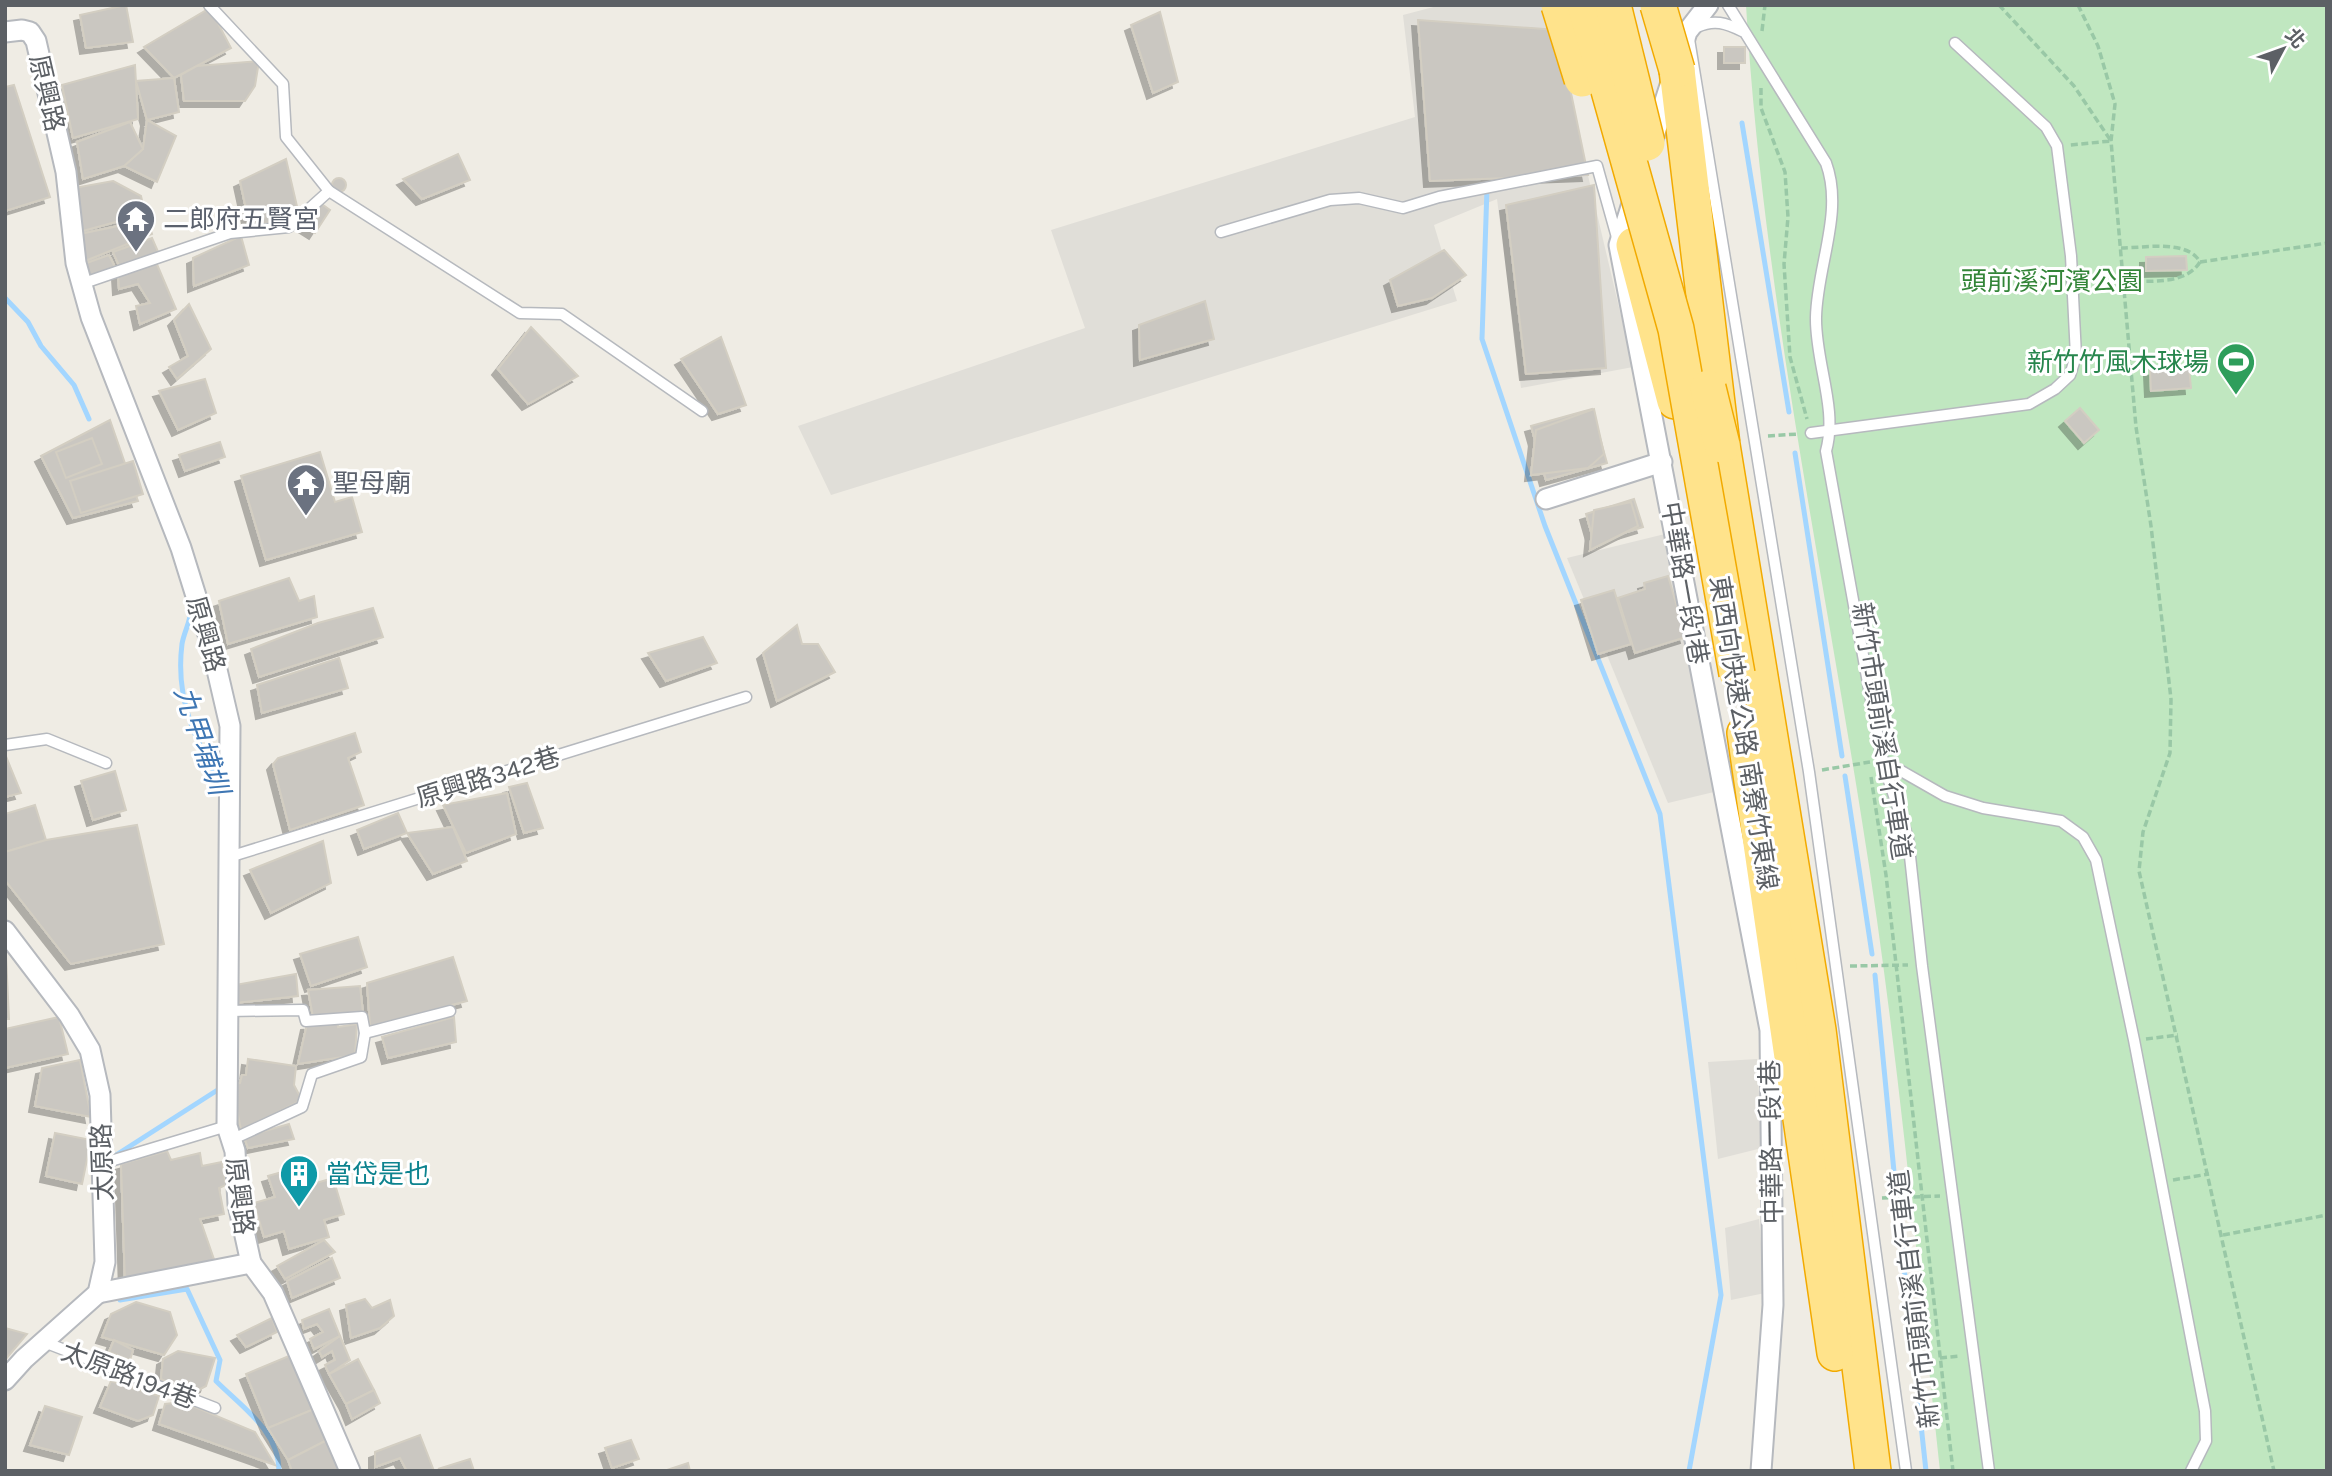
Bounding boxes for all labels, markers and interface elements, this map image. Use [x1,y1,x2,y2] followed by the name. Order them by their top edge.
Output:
[2248,14,2318,84] north arrow
[2281,24,2310,53] text: 北
[23,52,70,135] street label: 原興路
[115,198,157,253] temple icon: 二郎府五賢宮
[163,204,319,235] place label: 二郎府五賢宮
[1961,266,2143,297] park label: 頭前溪河濱公園
[2215,341,2257,396] sports icon: 新竹竹風木球場
[2027,347,2209,378] place label: 新竹竹風木球場
[285,462,327,517] temple icon: 聖母廟
[333,468,411,499] place label: 聖母廟
[1655,499,1714,667] street label: 中華路一段1巷
[1703,574,1784,893] street label: 東西向快速公路 南寮竹東線
[180,592,231,676] street label: 原興路
[1846,600,1917,862] street label: 新竹市頭前溪自行車道
[168,682,237,802] water label: 九甲埔圳
[412,741,564,814] street label: 原興路342巷
[1755,1059,1788,1225] street label: 中華路一段1巷
[86,1122,119,1202] street label: 太原路
[278,1153,320,1208] building icon: 當岱是也
[219,1155,260,1237] street label: 原興路
[326,1159,430,1190] place label: 當岱是也
[1883,1168,1946,1430] street label: 新竹市頭前溪自行車道
[57,1336,201,1415] street label: 太原路194巷

